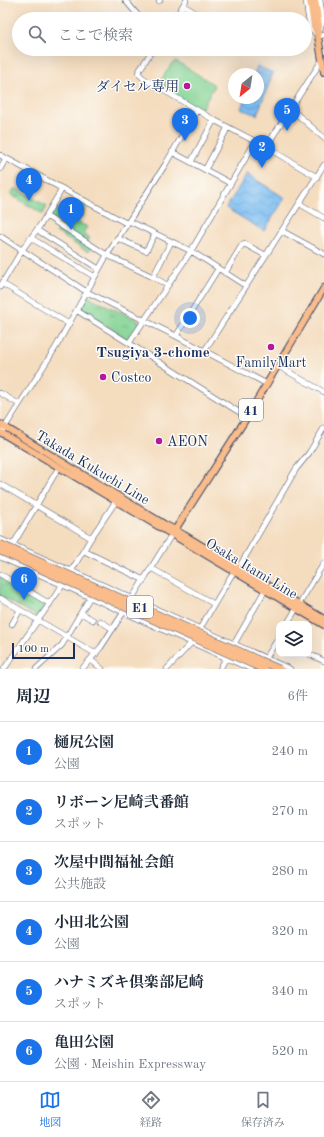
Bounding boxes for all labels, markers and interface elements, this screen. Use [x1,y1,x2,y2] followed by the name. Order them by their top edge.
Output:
[12,12,312,56] search box
[26,23,48,45] icon: search
[58,29,133,44] text: ここで検索
[228,68,264,104] north arrow
[96,79,179,94] place label: ダイセル専用
[182,81,192,91] marker: ダイセル専用
[274,98,300,131] pin: 5
[172,108,198,141] pin: 3
[249,135,275,168] pin: 2
[16,168,42,201] pin: 4
[58,197,84,230] pin: 1
[180,308,200,328] your location
[266,342,276,352] marker: FamilyMart
[96,346,210,361] district label: Tsugiya 3-chome
[236,356,307,370] place label: FamilyMart
[111,371,151,385] place label: Costco
[98,372,108,382] marker: Costco
[239,399,263,421] road number: 41
[33,428,152,507] street label: Takada Kukuchi Line
[167,435,208,449] place label: AEON
[154,436,164,446] marker: AEON
[203,536,300,602] street label: Osaka Itami Line
[11,567,37,600] pin: 6
[127,596,153,618] road number: E1
[276,621,312,657] map controls
[276,621,312,657] button: layers
[12,641,75,660] scale bar
[18,644,49,655] text: 100 m
[16,689,50,706] text: 周辺
[287,690,308,703] text: 6件
[54,736,114,751] text: 樋尻公園
[25,745,33,758] text: 1
[271,745,308,758] text: 240 m
[54,758,80,771] text: 公園
[54,796,189,811] text: リボーン尼崎弐番館
[25,805,33,818] text: 2
[271,805,308,818] text: 270 m
[54,818,106,831] text: スポット
[54,856,174,871] text: 次屋中間福祉会館
[25,865,33,878] text: 3
[271,865,308,878] text: 280 m
[54,878,106,891] text: 公共施設
[54,916,129,931] text: 小田北公園
[25,925,33,938] text: 4
[271,925,308,938] text: 320 m
[54,938,80,951] text: 公園
[54,976,204,991] text: ハナミズキ倶楽部尼崎
[25,985,33,998] text: 5
[271,985,308,998] text: 340 m
[54,998,106,1011] text: スポット
[54,1036,114,1051] text: 亀田公園
[25,1045,33,1058] text: 6
[271,1045,308,1058] text: 520 m
[54,1058,206,1071] text: 公園 · Meishin Expressway
[39,1089,61,1131] tab: 地図
[140,1089,162,1131] tab: 経路
[241,1089,285,1131] tab: 保存済み

